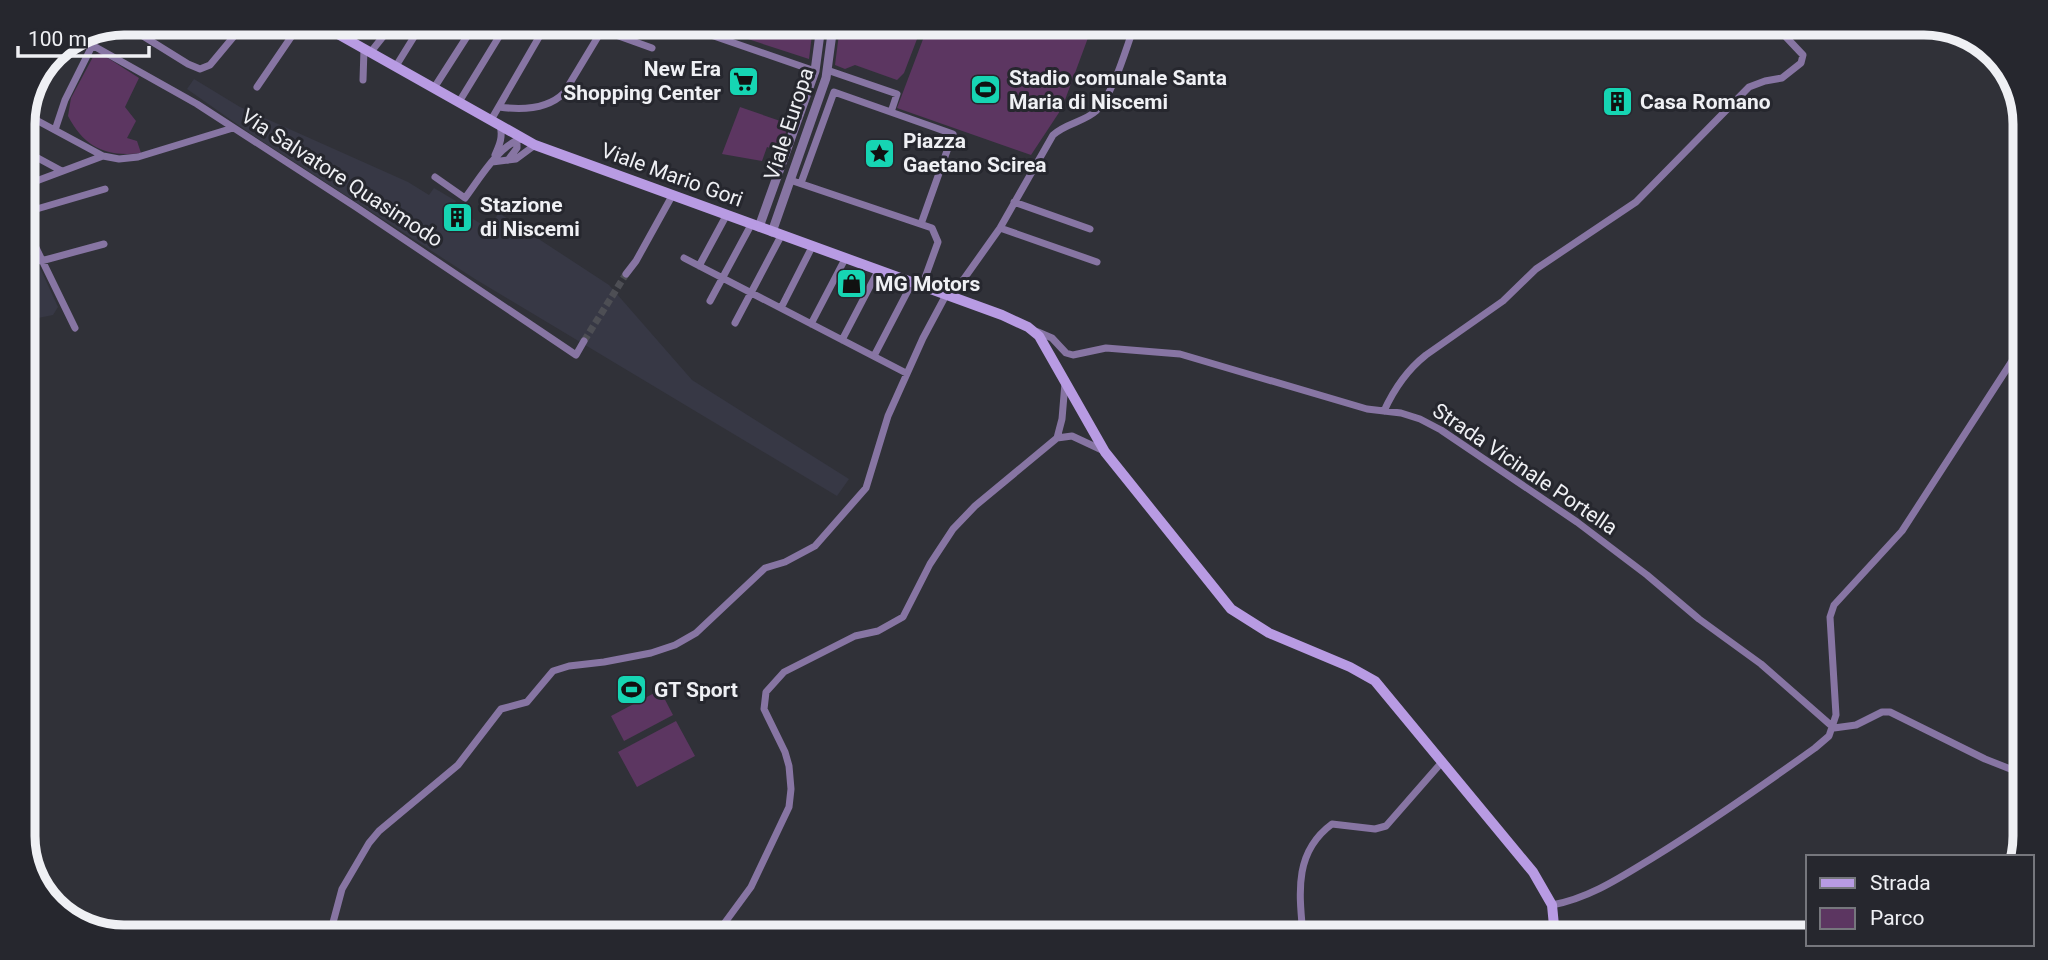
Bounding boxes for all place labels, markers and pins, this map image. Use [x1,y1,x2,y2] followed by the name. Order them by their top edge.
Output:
[563,57,721,105] place label: New Era Shopping Center
[727,64,761,98] supermarket icon: New Era Shopping Center
[1009,66,1227,114] place label: Stadio comunale Santa Maria di Niscemi
[969,73,1003,107] sports icon: Stadio comunale Santa Maria di Niscemi
[1600,85,1634,119] building icon: Casa Romano
[1640,90,1771,114] place label: Casa Romano
[903,129,1047,177] place label: Piazza Gaetano Scirea
[863,136,897,170] place icon: Piazza Gaetano Scirea
[480,193,580,241] place label: Stazione di Niscemi
[440,200,474,234] building icon: Stazione di Niscemi
[835,267,869,301] shop icon: MG Motors
[875,272,981,296] place label: MG Motors
[614,673,648,707] sports icon: GT Sport
[654,678,738,702] place label: GT Sport

